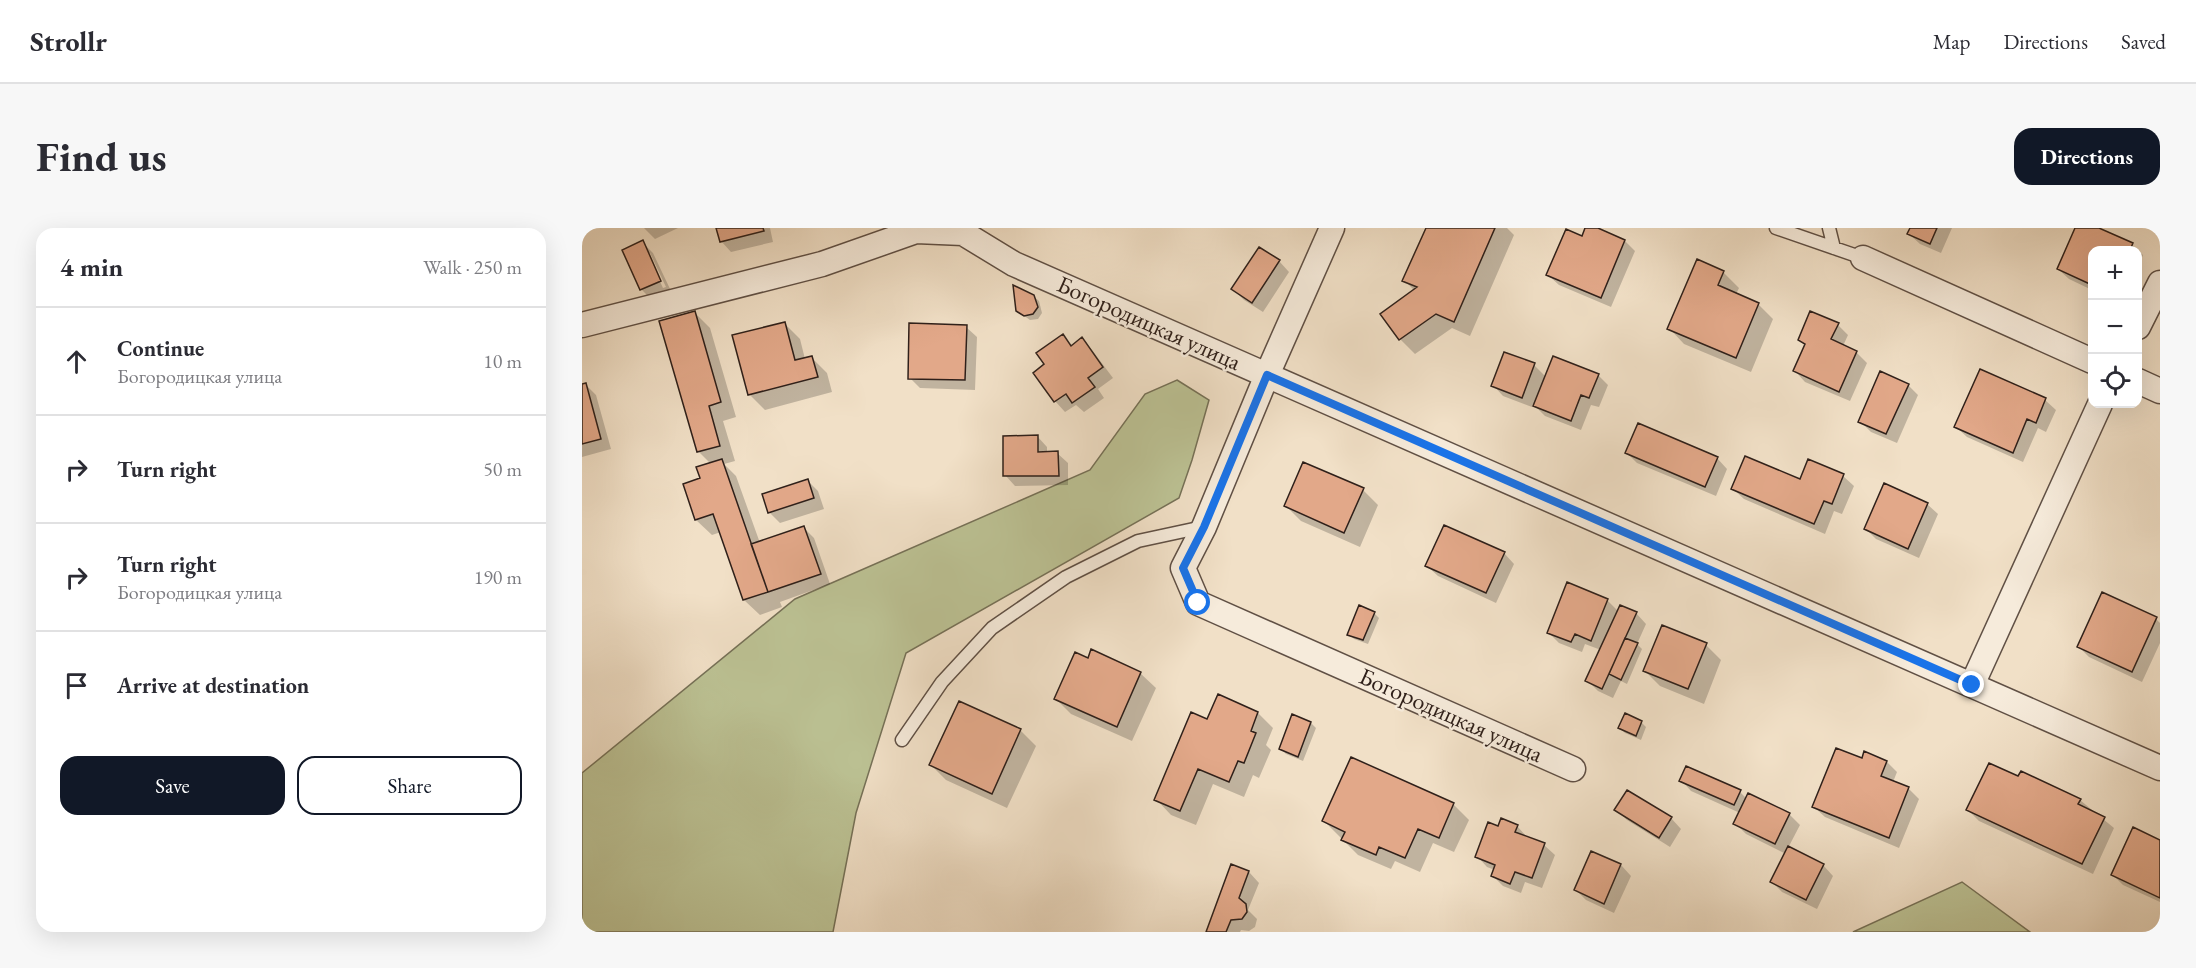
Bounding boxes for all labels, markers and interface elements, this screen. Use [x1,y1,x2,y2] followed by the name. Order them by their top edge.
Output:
[30,23,107,59] text: Strollr
[1933,28,1970,55] text: Map
[2003,28,2088,55] text: Directions
[2121,28,2166,55] text: Saved
[2014,128,2160,185] button: Directions
[36,129,167,184] text: Find us
[2088,246,2142,408] map controls
[2088,246,2142,300] button: +
[60,250,123,284] text: 4 min
[423,254,522,280] text: Walk · 250 m
[1052,268,1246,377] street label: Богородицкая улица
[2088,300,2142,354] button: −
[117,334,204,363] text: Continue
[60,345,93,378] icon: ahead
[483,348,522,374] text: 10 m
[2088,354,2142,408] button: locate
[117,363,282,389] text: Богородицкая улица
[60,453,93,486] icon: right
[117,455,216,484] text: Turn right
[483,456,522,482] text: 50 m
[117,550,216,579] text: Turn right
[60,561,93,594] icon: right
[474,564,522,590] text: 190 m
[117,579,282,605] text: Богородицкая улица
[1184,589,1210,615] route start
[1354,660,1548,769] street label: Богородицкая улица
[60,669,93,702] icon: arrive
[117,671,309,700] text: Arrive at destination
[1958,671,1984,697] route end
[60,756,285,815] button: Save
[297,756,522,815] button: Share

